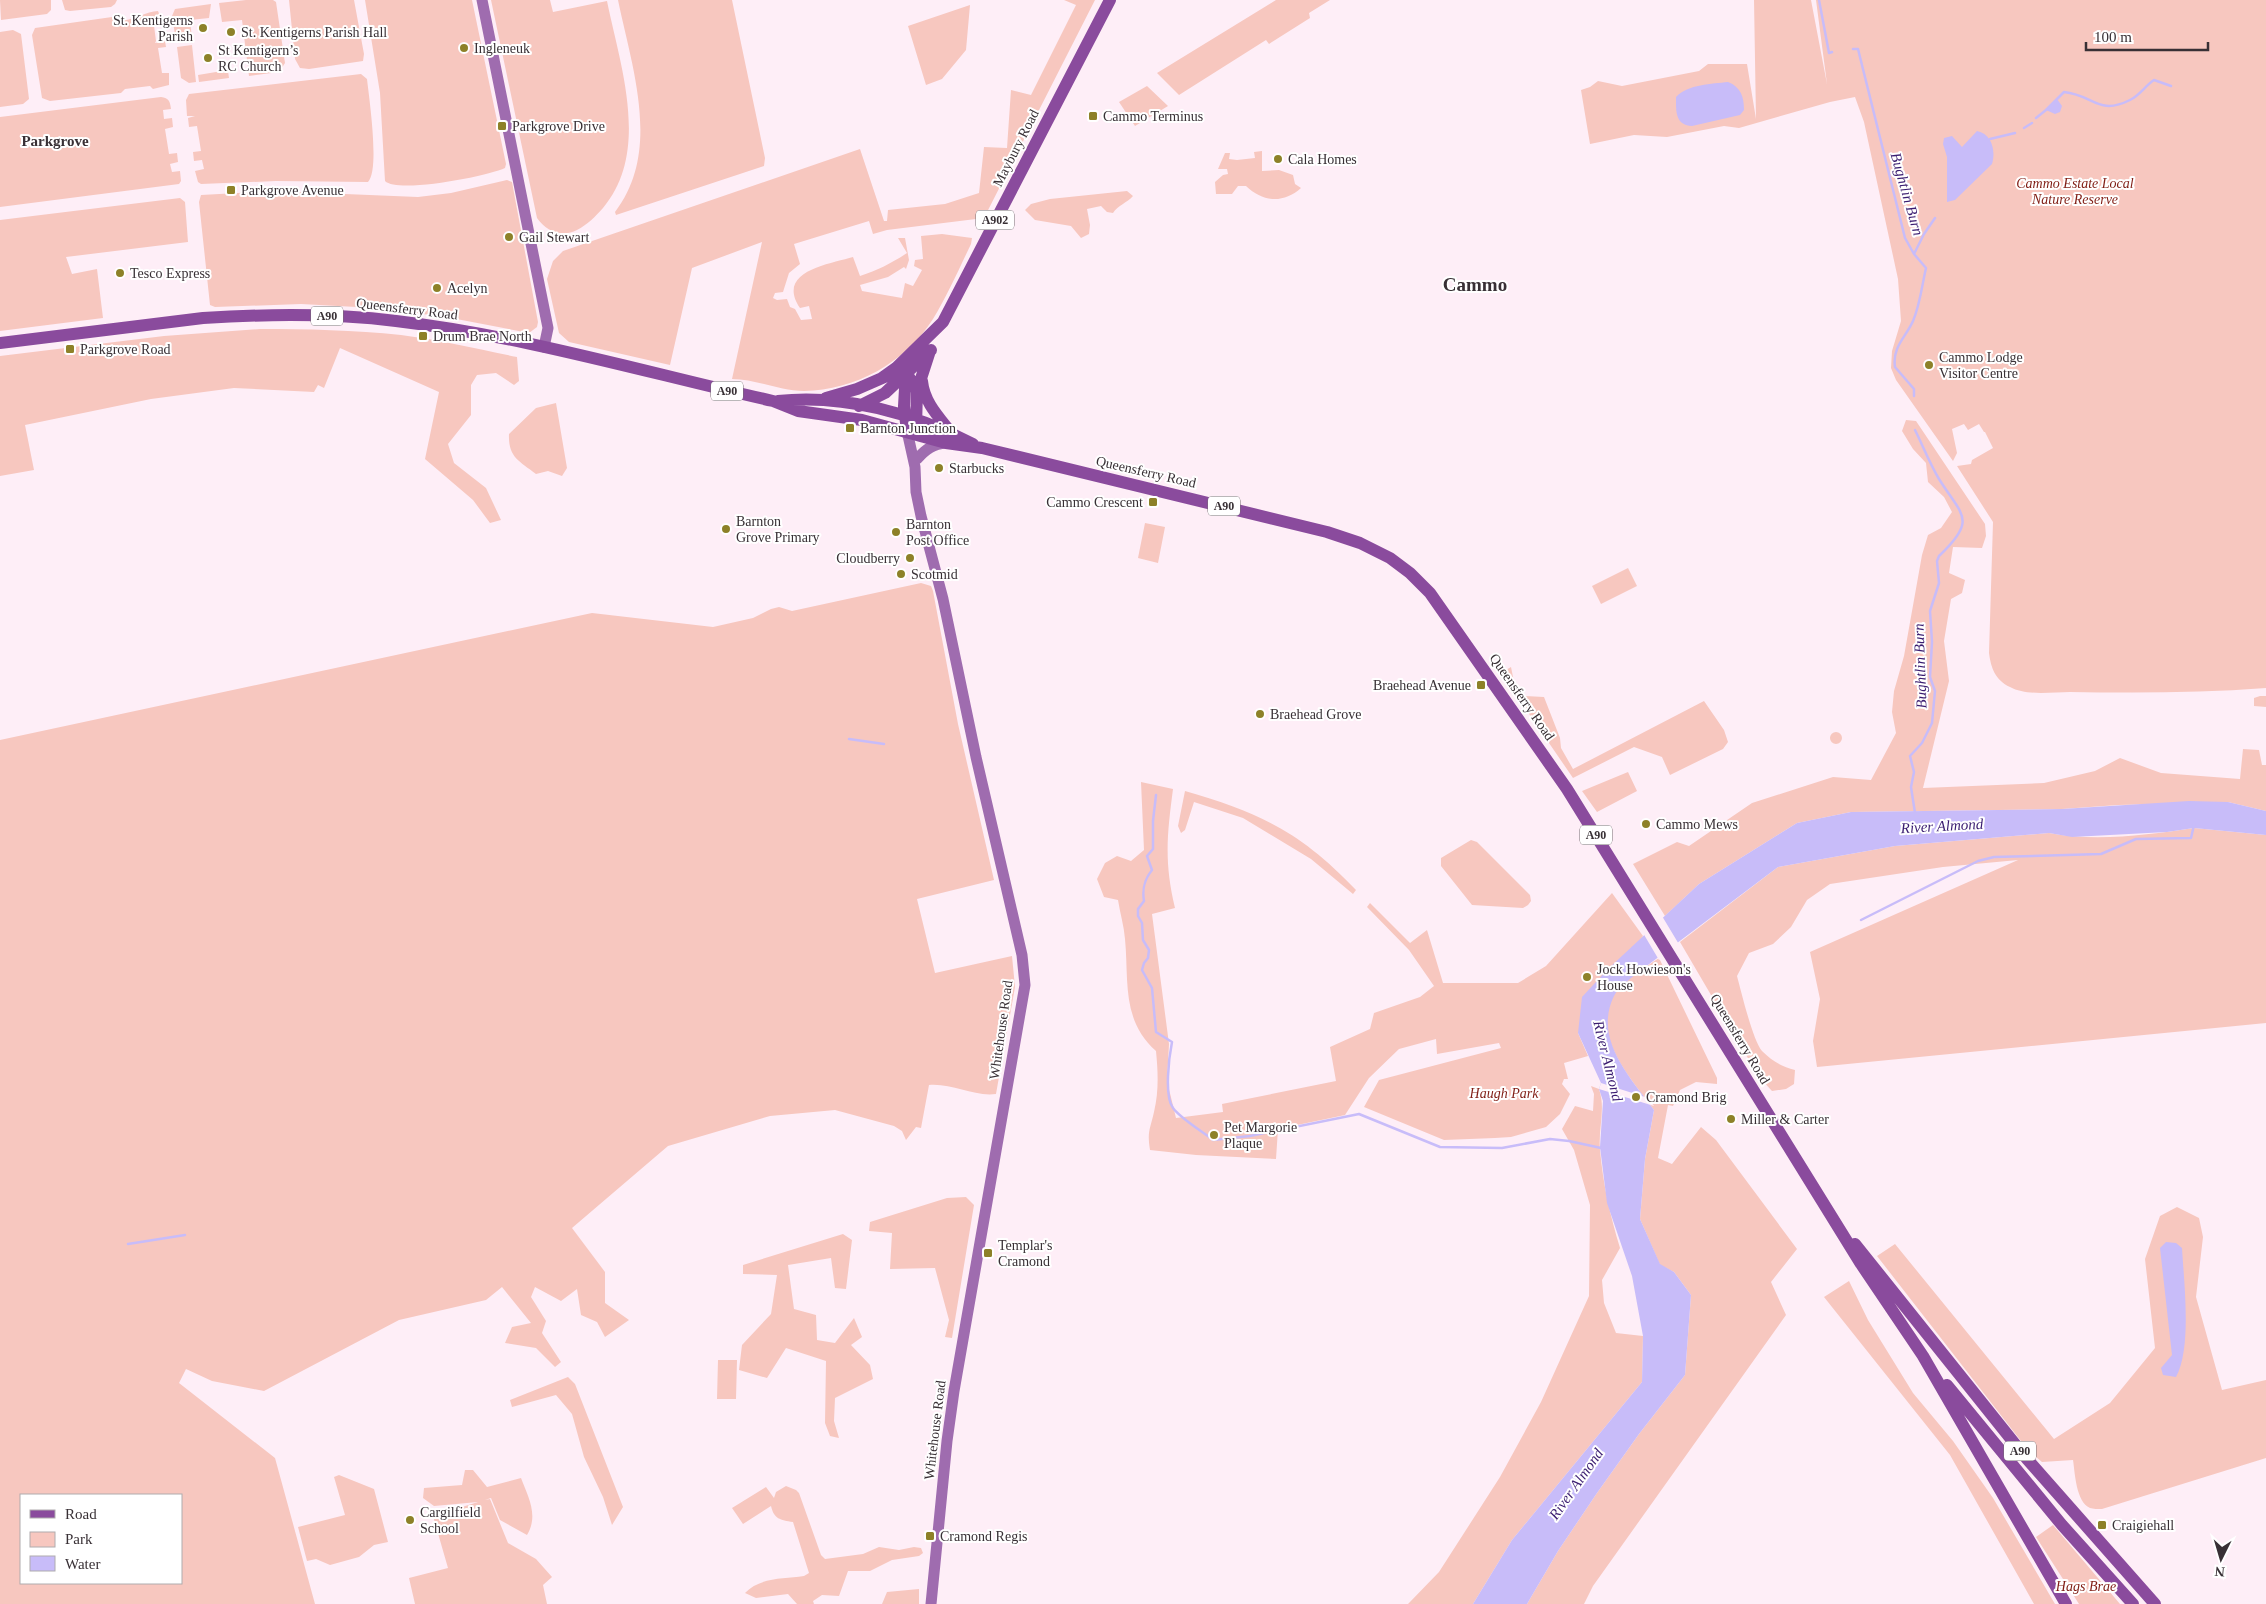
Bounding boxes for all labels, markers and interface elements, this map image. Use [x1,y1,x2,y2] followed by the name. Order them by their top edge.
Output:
[113,13,193,44] place label: St. Kentigerns Parish
[2086,20,2208,52] scale bar
[197,22,209,34] marker: St. Kentigerns Parish
[241,25,387,40] place label: St. Kentigerns Parish Hall
[225,26,237,38] marker: St. Kentigerns Parish Hall
[2094,29,2132,45] text: 100 m
[474,41,530,56] place label: Ingleneuk
[458,42,470,54] marker: Ingleneuk
[218,43,299,74] place label: St Kentigern’s RC Church
[202,52,214,64] marker: St Kentigern’s RC Church
[990,107,1042,189] street label: Maybury Road
[1103,109,1203,124] place label: Cammo Terminus
[1087,110,1099,122] marker: Cammo Terminus
[512,119,605,134] place label: Parkgrove Drive
[496,120,508,132] marker: Parkgrove Drive
[21,133,89,149] district label: Parkgrove
[1888,151,1926,237] water label: Bughtlin Burn
[1288,152,1357,167] place label: Cala Homes
[1272,153,1284,165] marker: Cala Homes
[2016,176,2134,207] park label: Cammo Estate Local Nature Reserve
[241,183,344,198] place label: Parkgrove Avenue
[225,184,237,196] marker: Parkgrove Avenue
[976,210,1014,230] road number: A902
[519,230,589,245] place label: Gail Stewart
[503,231,515,243] marker: Gail Stewart
[130,266,210,281] place label: Tesco Express
[114,267,126,279] marker: Tesco Express
[1443,274,1507,295] district label: Cammo
[447,281,487,296] place label: Acelyn
[431,282,443,294] marker: Acelyn
[355,295,459,323] street label: Queensferry Road
[311,306,343,326] road number: A90
[433,329,532,344] place label: Drum Brae North
[417,330,429,342] marker: Drum Brae North
[80,342,171,357] place label: Parkgrove Road
[64,343,76,355] marker: Parkgrove Road
[1939,350,2023,381] place label: Cammo Lodge Visitor Centre
[1923,359,1935,371] marker: Cammo Lodge Visitor Centre
[711,382,743,401] road number: A90
[860,421,956,436] place label: Barnton Junction
[844,422,856,434] marker: Barnton Junction
[1094,453,1198,491] street label: Queensferry Road
[949,461,1004,476] place label: Starbucks
[933,462,945,474] marker: Starbucks
[1046,495,1143,510] place label: Cammo Crescent
[1147,496,1159,508] marker: Cammo Crescent
[1208,496,1240,516] road number: A90
[736,514,820,545] place label: Barnton Grove Primary
[906,517,969,548] place label: Barnton Post Office
[720,523,732,535] marker: Barnton Grove Primary
[890,526,902,538] marker: Barnton Post Office
[836,551,900,566] place label: Cloudberry
[904,552,916,564] marker: Cloudberry
[911,567,958,582] place label: Scotmid
[895,568,907,580] marker: Scotmid
[1911,623,1929,709] water label: Bughtlin Burn
[1487,651,1557,743] street label: Queensferry Road
[1373,678,1471,693] place label: Braehead Avenue
[1475,679,1487,691] marker: Braehead Avenue
[1270,707,1361,722] place label: Braehead Grove
[1254,708,1266,720] marker: Braehead Grove
[1899,816,1984,836] water label: River Almond
[1656,817,1738,832] place label: Cammo Mews
[1640,818,1652,830] marker: Cammo Mews
[1580,826,1612,844] road number: A90
[1597,962,1691,993] place label: Jock Howieson's House
[1581,971,1593,983] marker: Jock Howieson's House
[987,979,1015,1081] street label: Whitehouse Road
[1707,991,1773,1087] street label: Queensferry Road
[1590,1018,1626,1104] water label: River Almond
[1469,1086,1539,1101] park label: Haugh Park
[1646,1090,1727,1105] place label: Cramond Brig
[1630,1091,1642,1103] marker: Cramond Brig
[1741,1112,1829,1127] place label: Miller & Carter
[1725,1113,1737,1125] marker: Miller & Carter
[1224,1120,1297,1151] place label: Pet Margorie Plaque
[1208,1129,1220,1141] marker: Pet Margorie Plaque
[998,1238,1052,1269] place label: Templar's Cramond
[982,1247,994,1259] marker: Templar's Cramond
[921,1379,949,1481] street label: Whitehouse Road
[2004,1442,2036,1460] road number: A90
[1545,1445,1607,1523] water label: River Almond
[20,1494,182,1584] legend
[420,1505,480,1536] place label: Cargilfield School
[65,1506,97,1522] text: Road
[404,1514,416,1526] marker: Cargilfield School
[2112,1518,2174,1533] place label: Craigiehall
[2096,1519,2108,1531] marker: Craigiehall
[940,1529,1028,1544] place label: Cramond Regis
[924,1530,936,1542] marker: Cramond Regis
[65,1531,93,1547] text: Park
[2196,1534,2246,1584] north arrow
[65,1556,100,1572] text: Water
[2214,1564,2226,1579] text: N
[2055,1579,2116,1594] park label: Hags Brae

